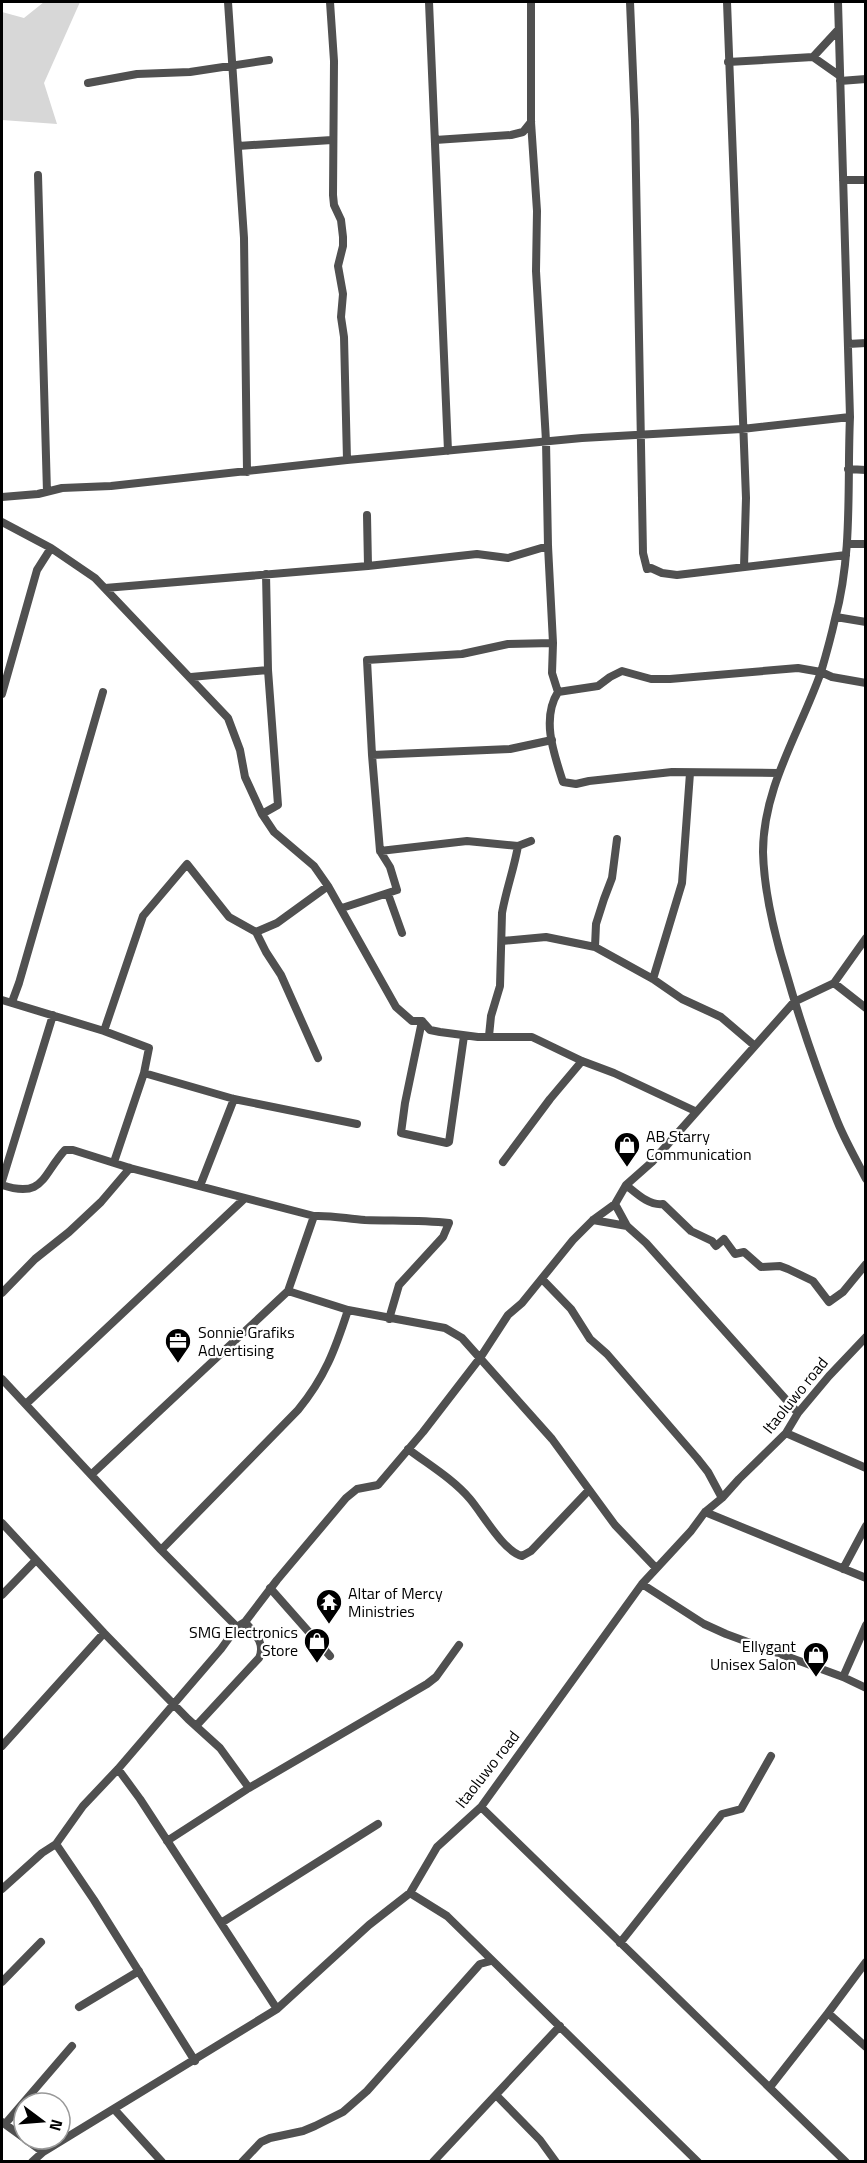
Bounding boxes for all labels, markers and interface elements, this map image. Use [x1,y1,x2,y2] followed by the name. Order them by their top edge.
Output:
[646,1124,752,1166] place label: AB Starry Communication
[612,1130,642,1168] shop icon: AB Starry Communication
[198,1320,295,1362] place label: Sonnie Grafiks Advertising
[163,1326,193,1364] office icon: Sonnie Grafiks Advertising
[757,1351,833,1439] street label: Itaoluwo road
[348,1581,443,1623] place label: Altar of Mercy Ministries
[314,1587,344,1625] temple icon: Altar of Mercy Ministries
[189,1620,298,1662] place label: SMG Electronics Store
[302,1626,332,1664] shop icon: SMG Electronics Store
[710,1634,796,1676] place label: Ellygant Unisex Salon
[801,1640,831,1678] shop icon: Ellygant Unisex Salon
[449,1725,525,1813] street label: Itaoluwo road
[12,2091,72,2151] north arrow
[43,2116,69,2134] text: N

